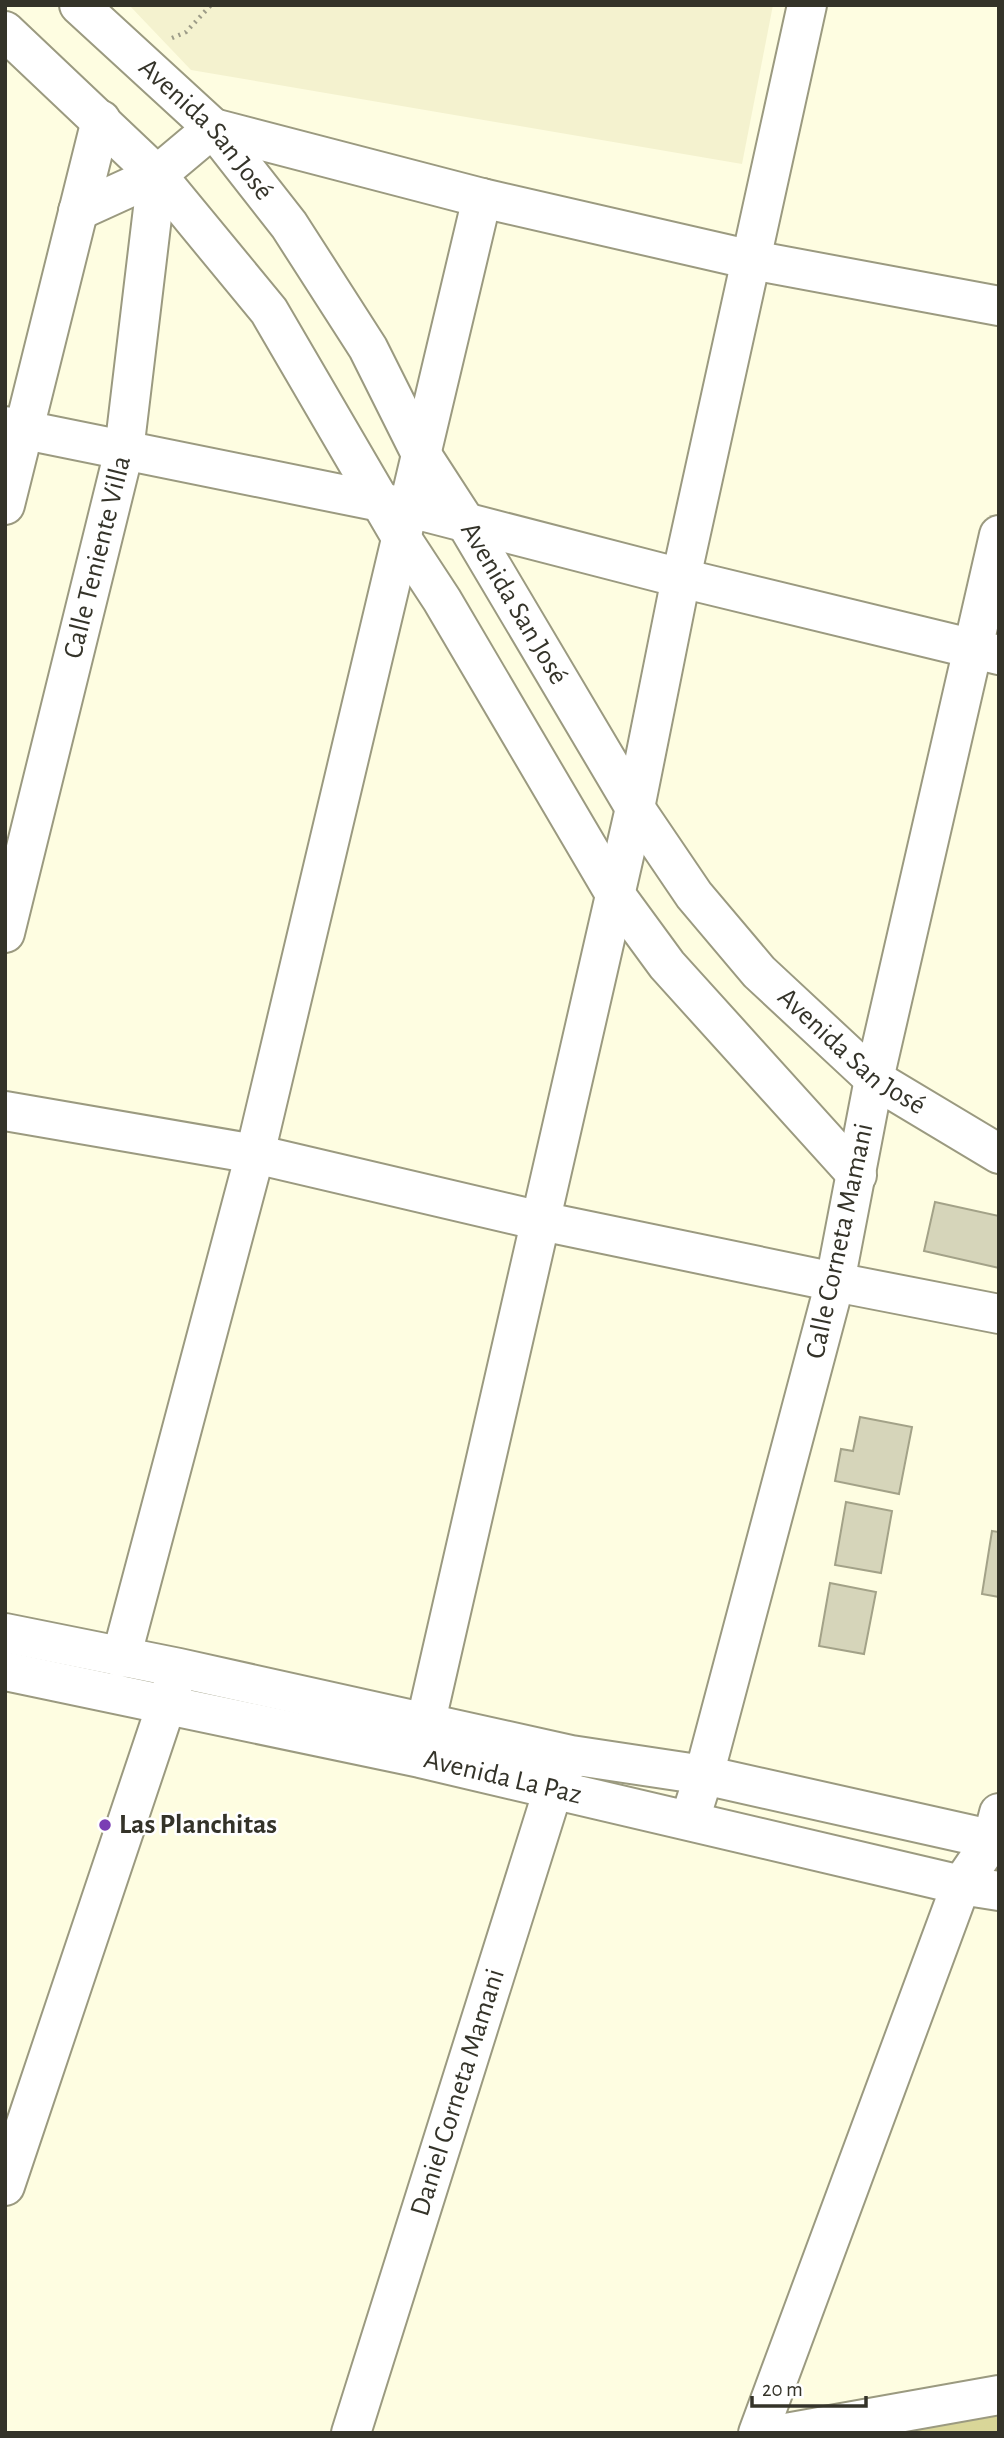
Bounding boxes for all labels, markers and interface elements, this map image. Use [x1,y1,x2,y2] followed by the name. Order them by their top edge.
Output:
[133,53,278,206] street label: Avenida San José
[59,453,136,661] street label: Calle Teniente Villa
[455,518,573,690] street label: Avenida San José
[772,983,930,1120] street label: Avenida San José
[801,1121,879,1361] street label: Calle Corneta Mamani
[421,1745,584,1809] street label: Avenida La Paz
[119,1811,277,1839] place label: Las Planchitas
[97,1817,113,1833] marker: Las Planchitas
[406,1965,510,2219] street label: Daniel Corneta Mamani
[752,2364,866,2408] scale bar
[762,2379,803,2400] text: 20 m

